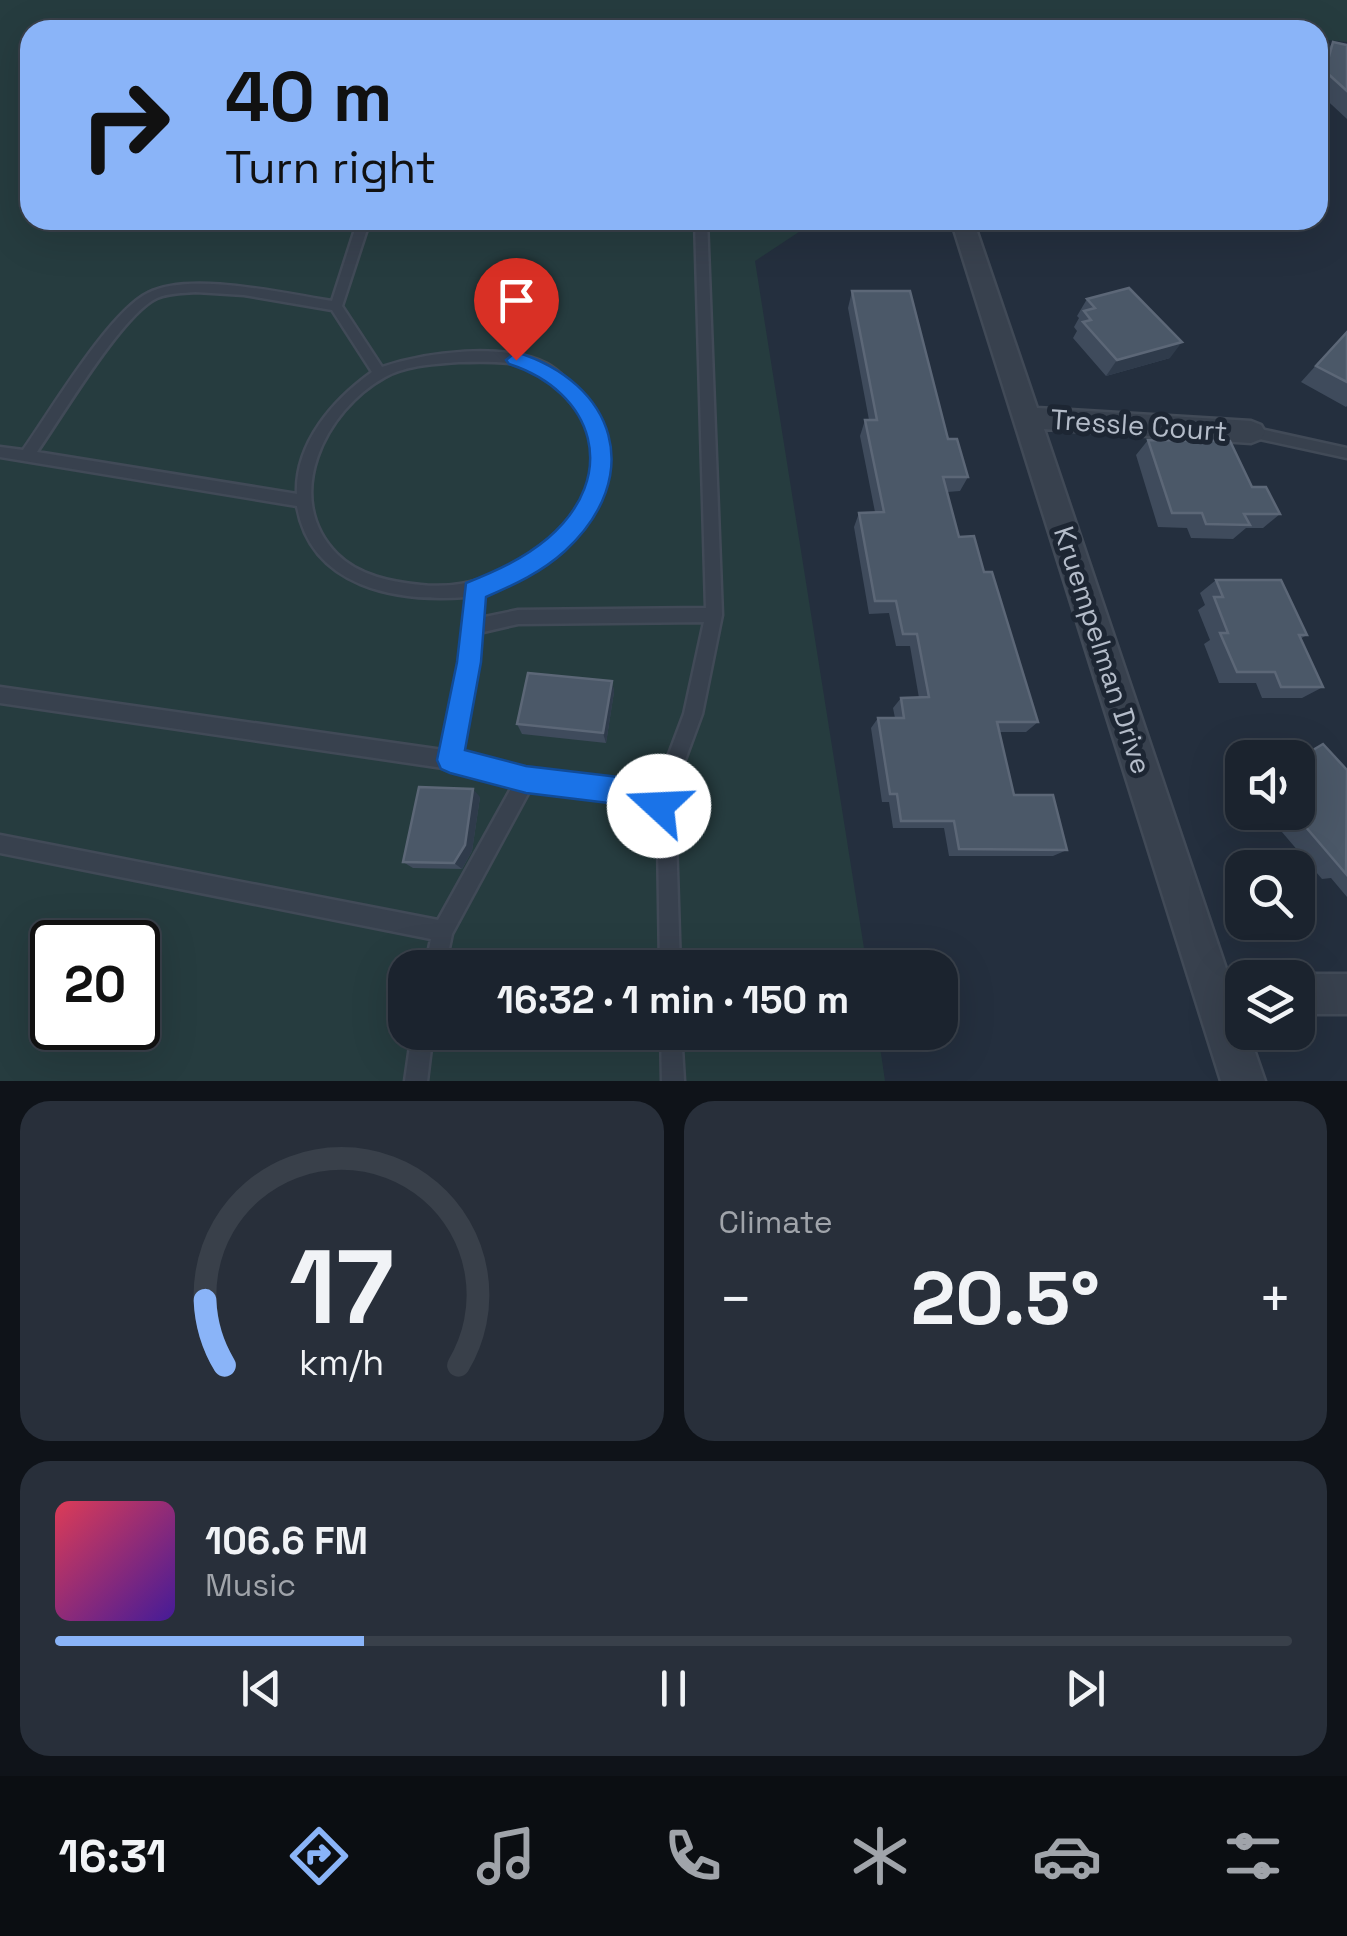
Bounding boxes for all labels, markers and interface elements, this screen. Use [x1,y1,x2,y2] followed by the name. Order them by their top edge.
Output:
[225,52,392,141] text: 40 m
[60,60,190,190] icon: right
[225,139,436,196] text: Turn right
[474,258,559,361] pin
[489,273,544,328] icon: arrive
[1049,401,1229,449] street label: Tressle Court
[1046,522,1160,778] street label: Kruempelman Drive
[1225,740,1315,1050] map controls
[1225,740,1315,830] button: sound
[607,754,711,858] position arrow
[1225,850,1315,940] button: search
[30,920,160,1050] speed limit sign: 20
[1225,960,1315,1050] button: layers
[497,976,849,1024] text: 16:32 · 1 min · 150 m
[719,1202,833,1242] text: Climate
[289,1221,394,1353] text: 17
[911,1250,1100,1346] text: 20.5°
[719,1264,753,1334] text: −
[1258,1264,1292,1334] text: +
[299,1340,384,1385] text: km/h
[205,1517,368,1565] text: 106.6 FM
[205,1565,296,1605] text: Music
[234,1661,289,1716] icon: previous
[646,1661,701,1716] icon: pause
[1058,1661,1113,1716] icon: next
[284,1821,354,1891] icon: directions
[471,1821,541,1891] icon: music
[658,1821,728,1891] icon: phone
[845,1821,915,1891] icon: climate
[1032,1821,1102,1891] icon: car
[1218,1821,1288,1891] icon: filters
[58,1828,167,1885] text: 16:31

